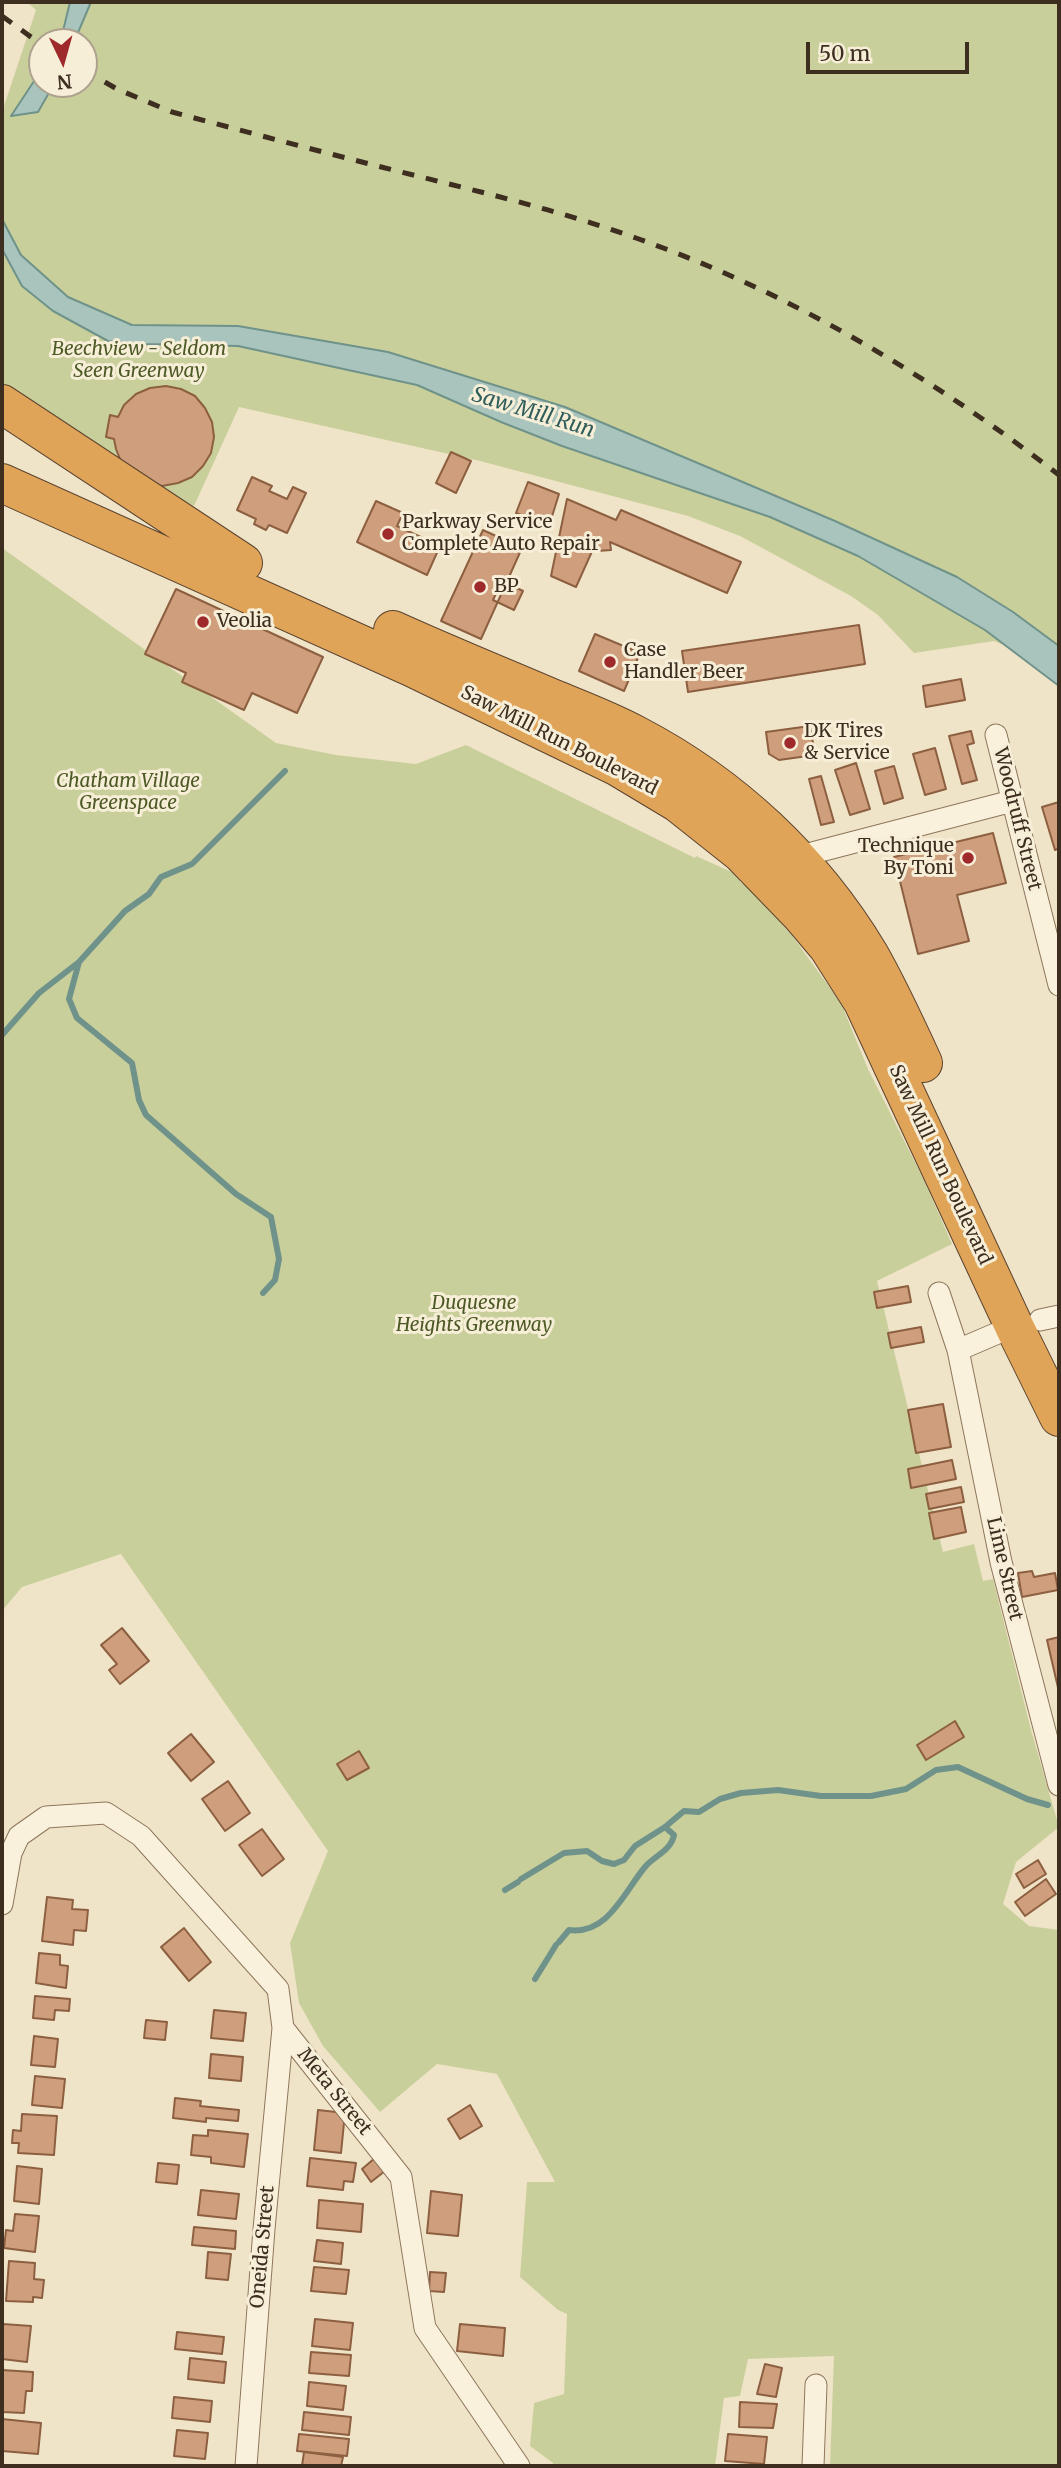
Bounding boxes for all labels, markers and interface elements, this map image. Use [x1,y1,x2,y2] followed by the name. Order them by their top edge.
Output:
[28,28,98,98] north arrow
[809,28,972,72] scale bar
[819,40,870,67] text: 50 m
[56,69,73,95] text: N
[52,339,226,383] park label: Beechview - Seldom Seen Greenway
[469,382,597,444] water label: Saw Mill Run
[402,512,600,556] place label: Parkway Service Complete Auto Repair
[380,526,396,542] marker: Parkway Service Complete Auto Repair
[494,576,519,598] place label: BP
[472,579,488,595] marker: BP
[217,611,272,633] place label: Veolia
[195,614,211,630] marker: Veolia
[624,640,744,684] place label: Case Handler Beer
[602,654,618,670] marker: Case Handler Beer
[457,681,661,801] street label: Saw Mill Run Boulevard
[804,721,890,765] place label: DK Tires & Service
[782,735,798,751] marker: DK Tires & Service
[988,745,1046,893] street label: Woodruff Street
[56,771,200,815] park label: Chatham Village Greenspace
[858,836,954,880] place label: Technique By Toni
[960,850,976,866] marker: Technique By Toni
[884,1062,996,1268] street label: Saw Mill Run Boulevard
[396,1293,552,1337] park label: Duquesne Heights Greenway
[981,1515,1027,1623] street label: Lime Street
[292,2044,376,2140] street label: Meta Street
[246,2185,280,2309] street label: Oneida Street

